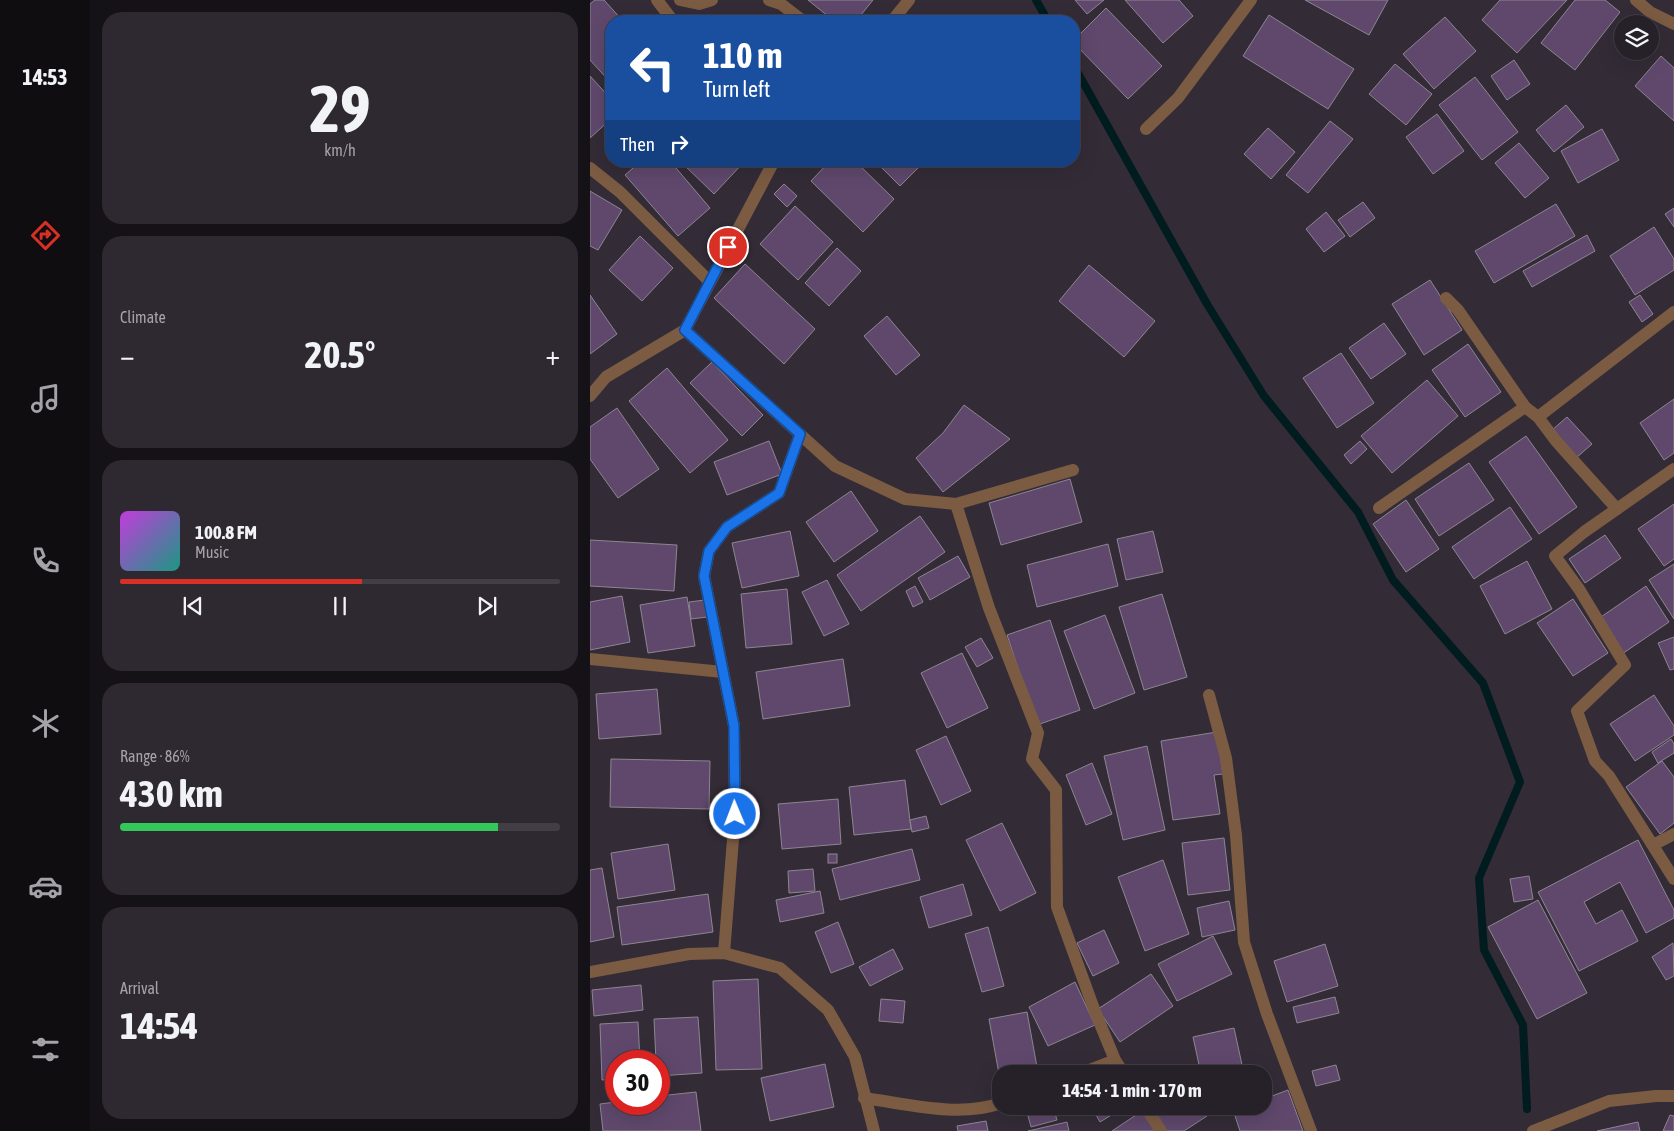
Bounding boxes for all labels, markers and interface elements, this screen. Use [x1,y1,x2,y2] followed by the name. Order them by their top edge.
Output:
[1614,15,1659,60] map controls
[1614,15,1659,60] button: layers
[620,35,685,100] icon: left
[703,35,782,75] text: 110 m
[22,64,68,90] text: 14:53
[309,71,371,146] text: 29
[703,76,770,102] text: Turn left
[665,130,693,158] icon: right
[620,133,655,155] text: Then
[324,141,356,159] text: km/h
[28,218,63,253] icon: directions
[707,226,749,268] pin
[714,233,742,261] icon: arrive
[120,308,166,326] text: Climate
[305,333,375,376] text: 20.5°
[120,339,135,371] text: −
[545,339,560,371] text: +
[28,381,63,416] icon: music
[195,521,257,543] text: 100.8 FM
[28,543,63,578] icon: phone
[195,543,229,561] text: Music
[179,592,207,620] icon: previous
[326,592,354,620] icon: pause
[473,592,501,620] icon: next
[28,706,63,741] icon: climate
[120,747,190,765] text: Range · 86%
[120,772,223,815] text: 430 km
[708,787,760,839] position arrow
[28,869,63,904] icon: car
[120,979,159,997] text: Arrival
[120,1004,198,1047] text: 14:54
[28,1032,63,1067] icon: filters
[605,1050,670,1115] speed limit sign: 30
[1062,1079,1202,1101] text: 14:54 · 1 min · 170 m

